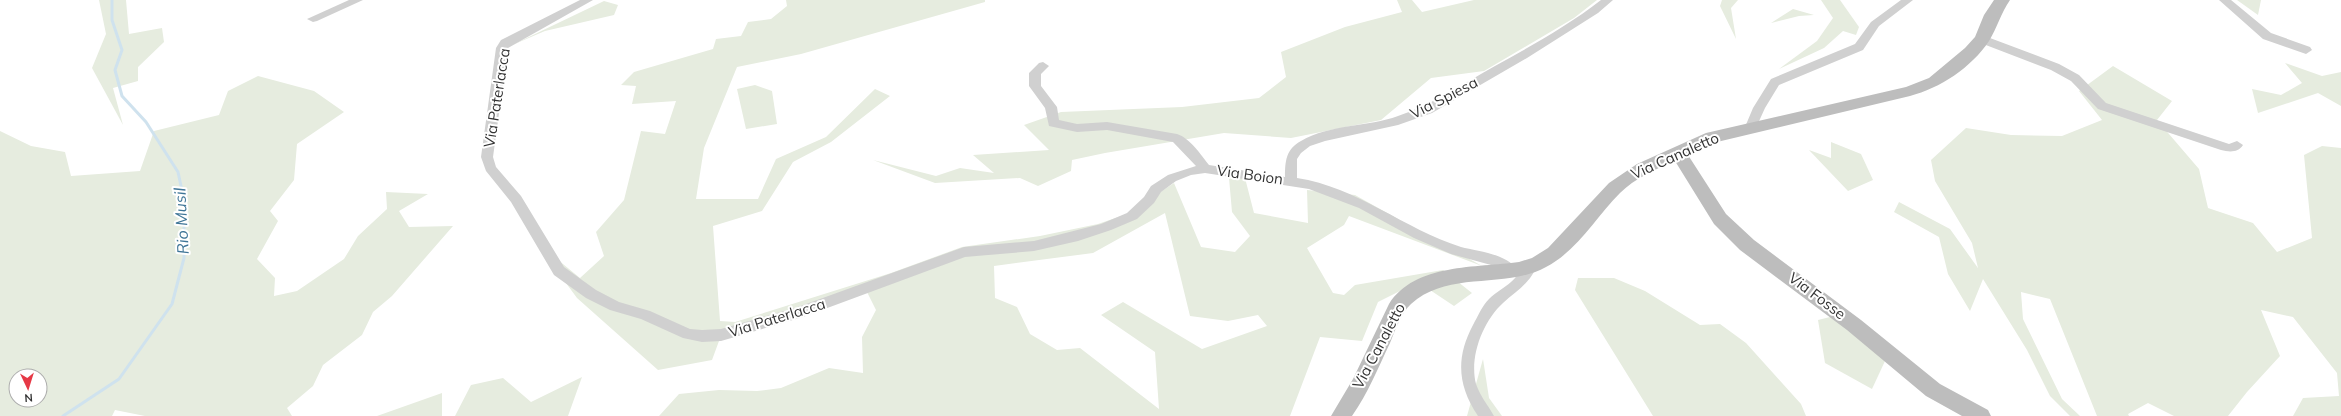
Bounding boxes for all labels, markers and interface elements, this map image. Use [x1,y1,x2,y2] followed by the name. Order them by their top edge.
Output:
[479,47,514,149] street label: Via Paterlacca
[1407,72,1481,123] street label: Via Spiesa
[1628,128,1722,183] street label: Via Canaletto
[1216,160,1284,189] street label: Via Boion
[169,187,193,255] water label: Rio Musil
[1785,268,1850,323] street label: Via Fosse
[726,294,828,341] street label: Via Paterlacca
[1348,300,1409,392] street label: Via Canaletto
[8,368,48,408] north arrow
[24,391,33,405] text: N

